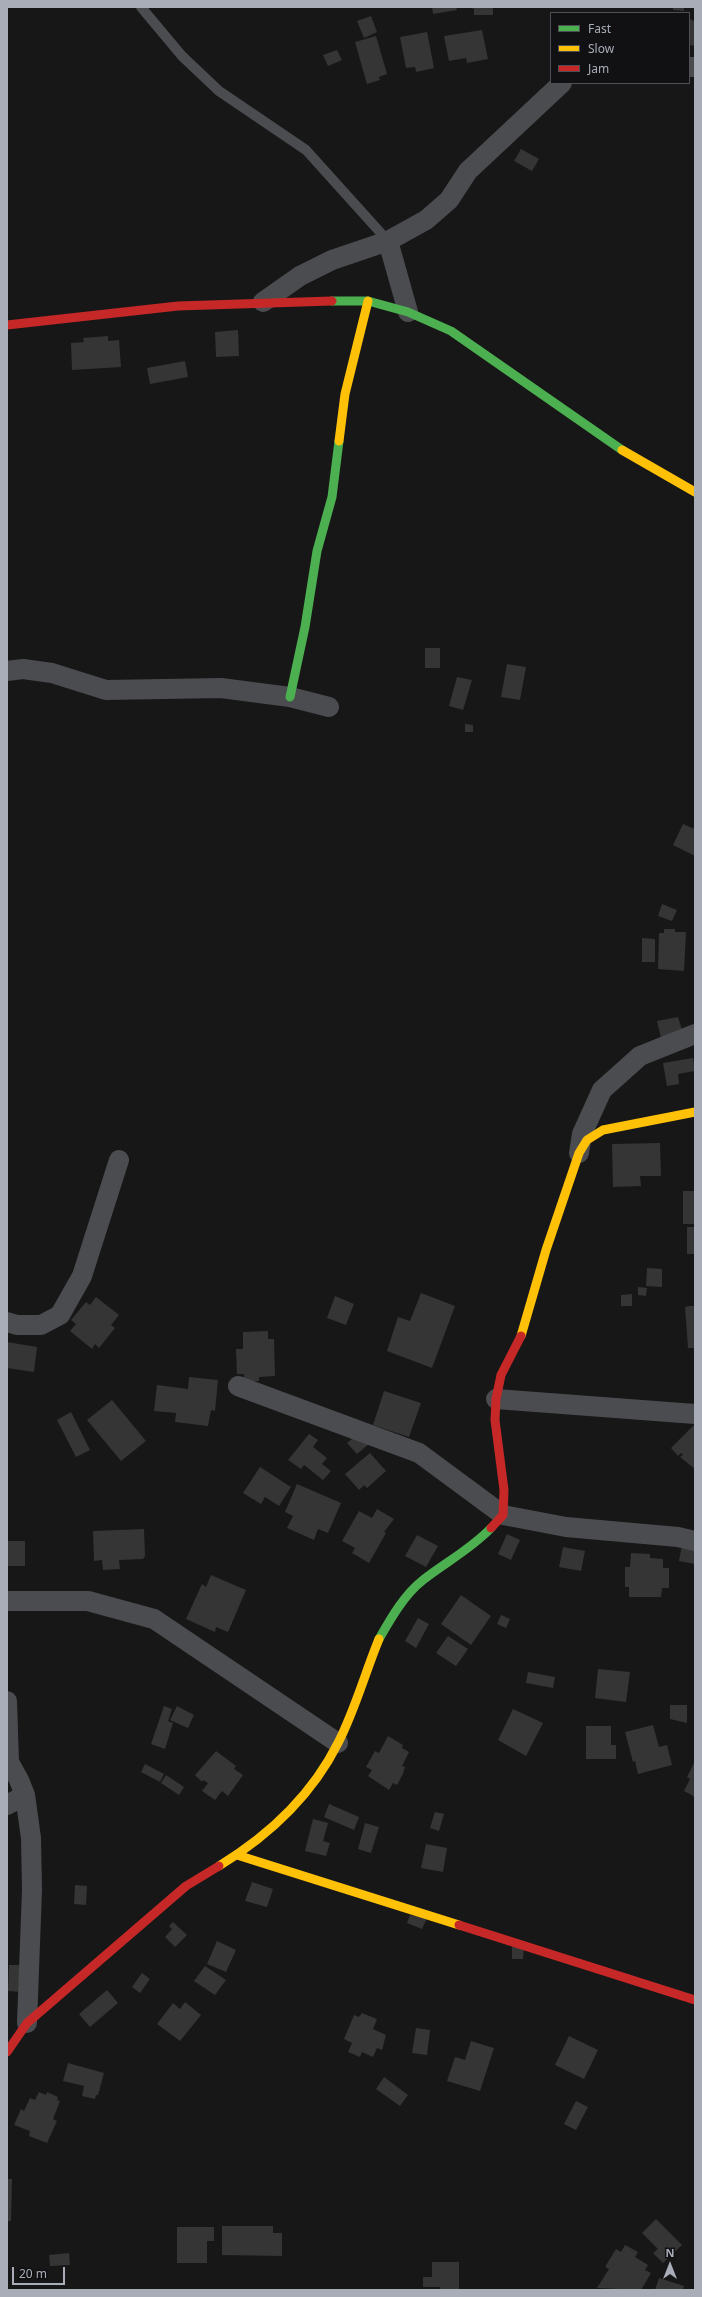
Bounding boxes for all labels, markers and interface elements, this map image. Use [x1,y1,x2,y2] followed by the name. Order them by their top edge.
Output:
[550,12,690,84] legend
[588,20,611,37] text: Fast
[588,40,614,57] text: Slow
[588,60,609,77] text: Jam
[650,2245,690,2285] north arrow
[666,2245,674,2260] text: N
[14,2259,67,2285] scale bar
[19,2265,47,2282] text: 20 m

